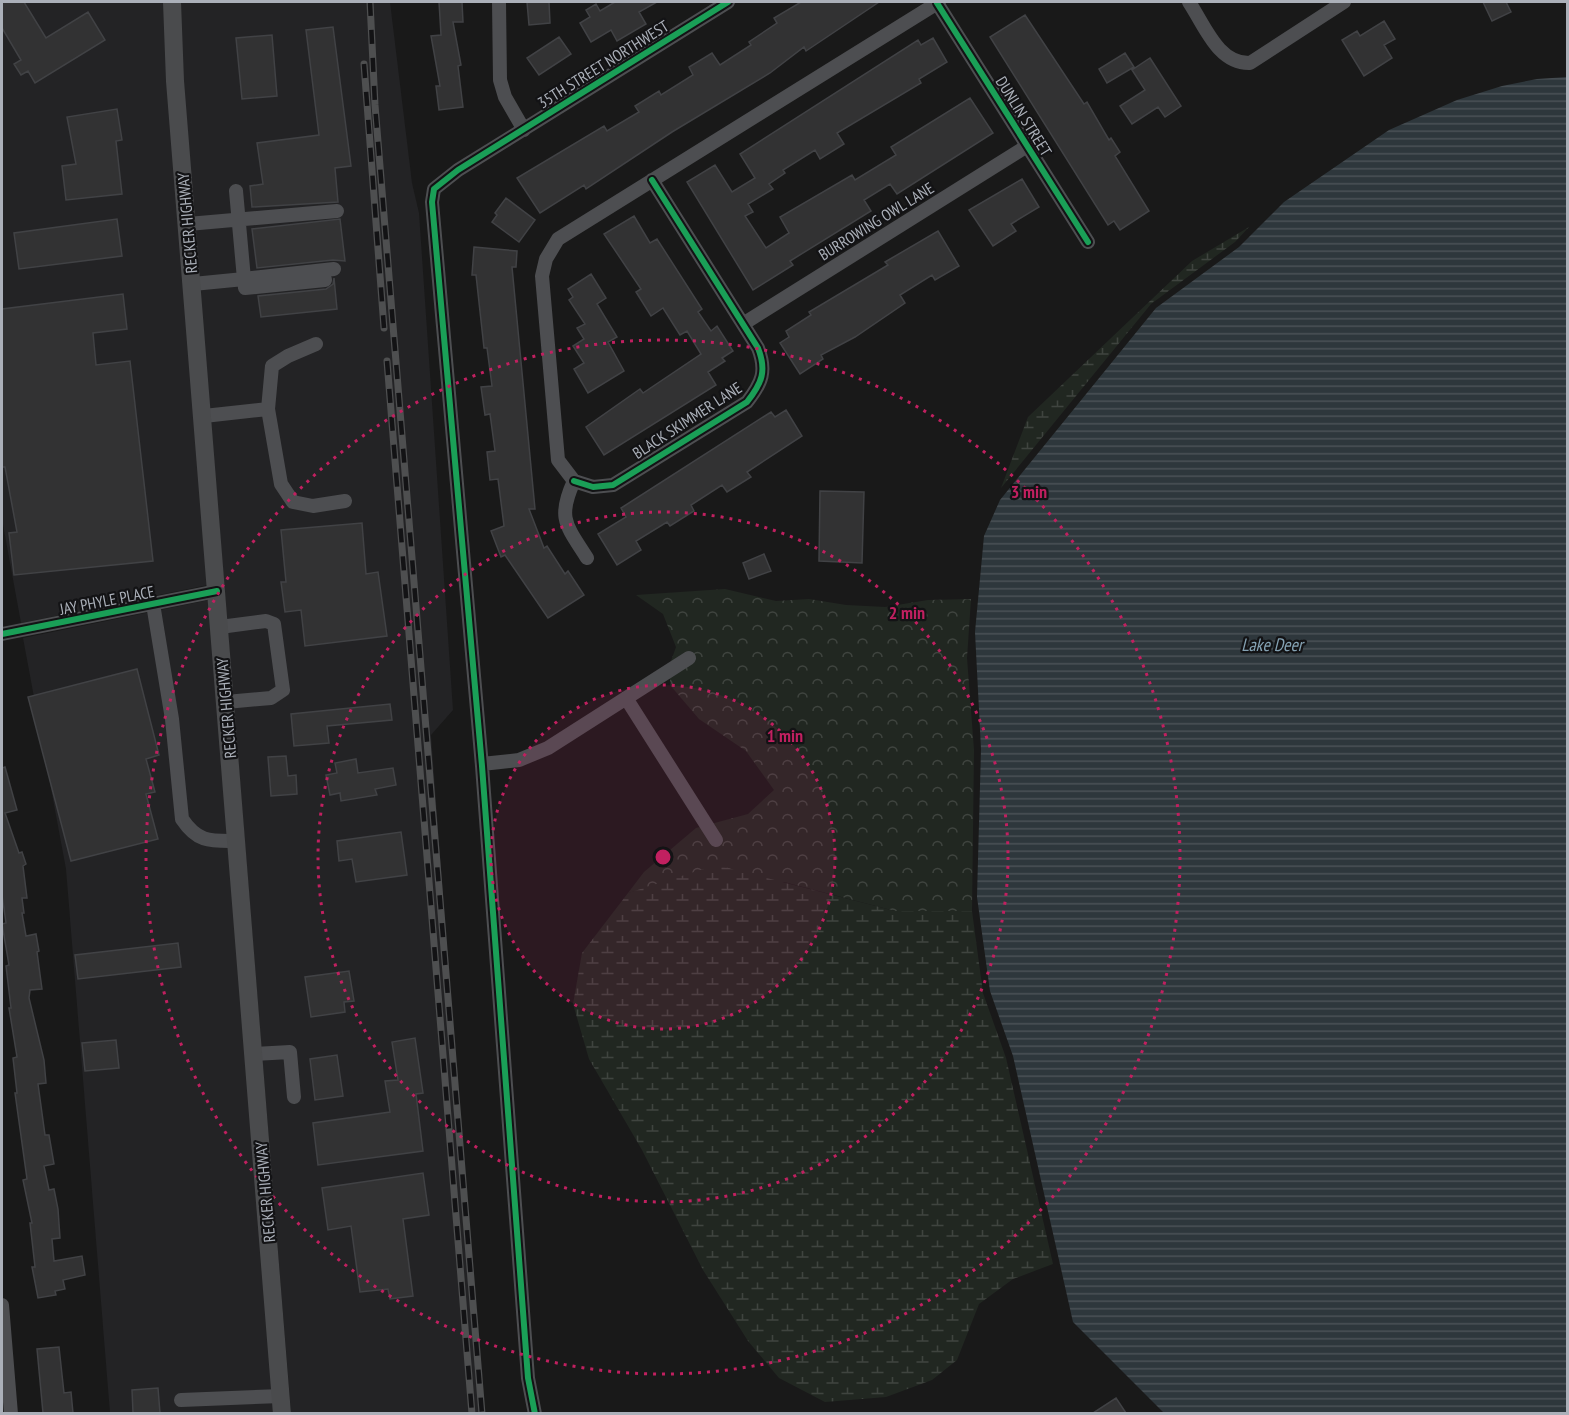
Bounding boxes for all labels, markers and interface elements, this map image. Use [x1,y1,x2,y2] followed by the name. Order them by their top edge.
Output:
[534,16,672,112] street label: 35TH STREET NORTHWEST
[992,72,1056,160] street label: DUNLIN STREET
[173,171,201,274] street label: RECKER HIGHWAY
[815,177,937,265] street label: BURROWING OWL LANE
[629,377,746,463] street label: BLACK SKIMMER LANE
[1011,480,1047,503] text: 3 min
[57,581,156,619] street label: JAY PHYLE PLACE
[889,601,925,624] text: 2 min
[1241,633,1306,656] water label: Lake Deer
[212,656,240,759] street label: RECKER HIGHWAY
[767,724,803,747] text: 1 min
[653,847,673,867] centre of rings
[251,1140,279,1243] street label: RECKER HIGHWAY

